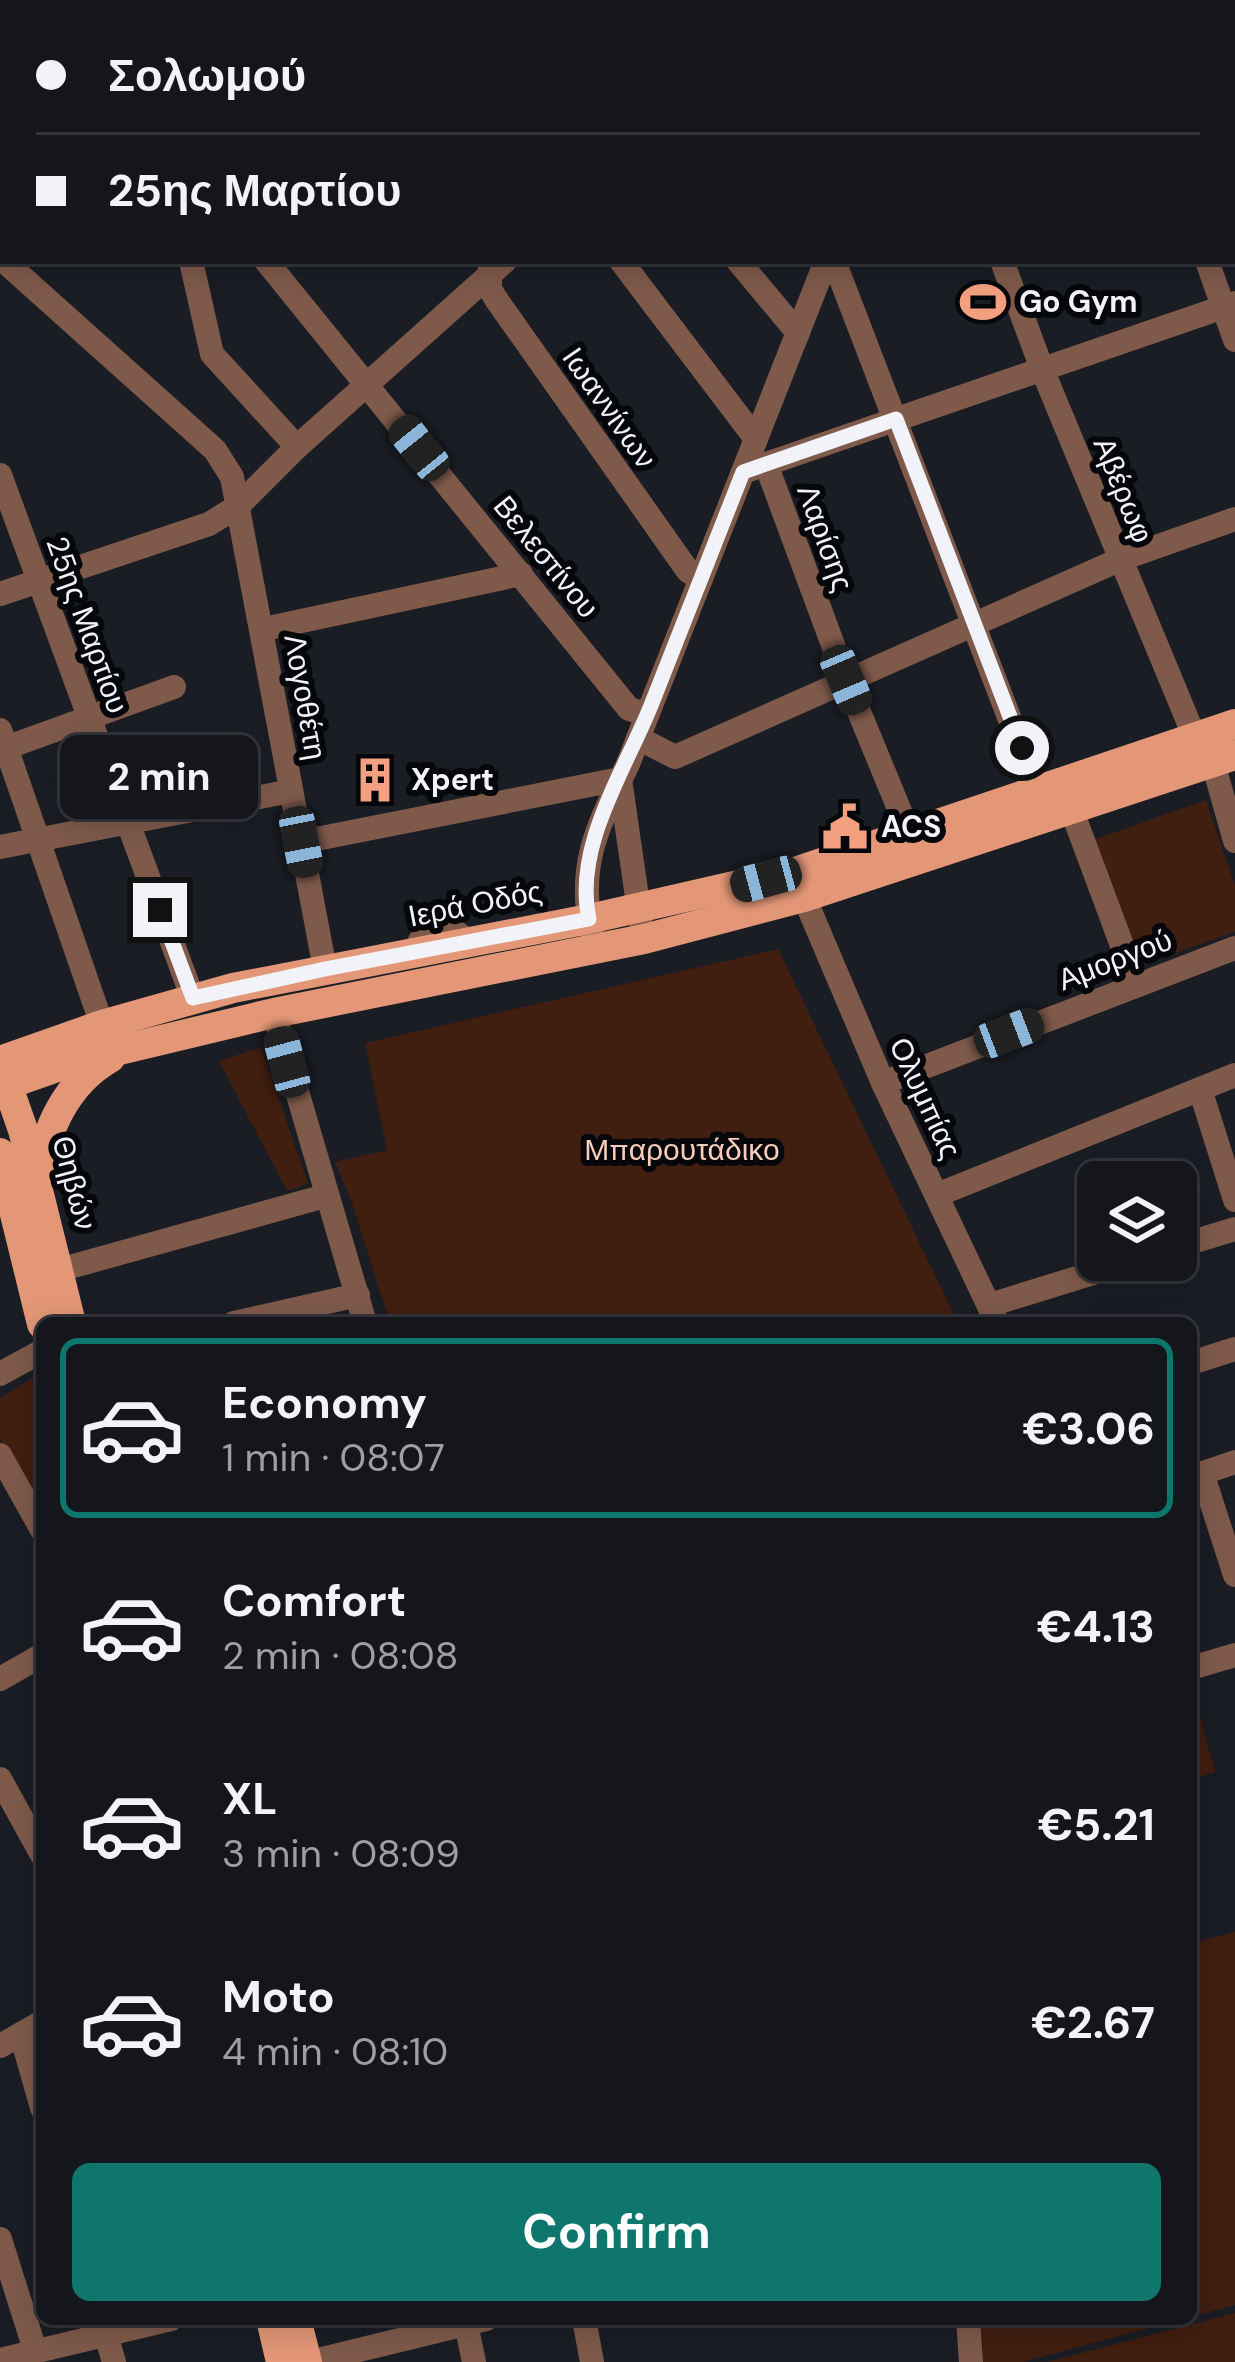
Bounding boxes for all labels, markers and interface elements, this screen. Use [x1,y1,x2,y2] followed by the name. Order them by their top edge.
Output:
[108,46,306,105] text: Σολωμού
[108,161,401,220] text: 25ης Μαρτίου
[958,277,1008,327] sports icon: Go Gym
[1019,282,1137,321] place label: Go Gym
[554,340,665,476] street label: Ιωαννίνων
[382,409,456,487] car
[1085,431,1162,548] street label: Αβέρωφ
[788,479,863,597] street label: Λαρίσης
[485,487,608,626] street label: Βελεστίνου
[37,531,137,719] street label: 25ης Μαρτίου
[275,631,336,763] street label: Λογοθέτη
[815,640,877,720] car
[995,721,1049,775] route start
[61,736,259,820] callout: 2 min
[107,751,211,802] text: 2 min
[350,755,400,805] building icon: Xpert
[411,760,494,799] place label: Xpert
[820,802,870,852] public building icon: ACS
[276,803,326,881] car
[881,807,941,846] place label: ACS
[727,852,805,906] car
[405,871,545,936] street label: Ιερά Οδός
[133,883,187,937] route end
[1052,920,1177,999] street label: Αμοργού
[969,1003,1049,1063] car
[260,1023,314,1101] car
[880,1031,970,1165] street label: Ολυμπίας
[584,1130,780,1169] park label: Μπαρουτάδικο
[43,1132,106,1234] street label: Θηβών
[1077,1161,1197,1281] map controls
[1077,1161,1197,1281] button: layers
[222,1373,427,1432] text: Economy
[78,1374,186,1482] icon: car
[1023,1399,1155,1458] text: €3.06
[222,1432,445,1483] text: 1 min · 08:07
[222,1571,406,1630] text: Comfort
[78,1572,186,1680] icon: car
[1037,1597,1155,1656] text: €4.13
[222,1630,458,1681] text: 2 min · 08:08
[222,1769,277,1828] text: XL
[78,1770,186,1878] icon: car
[1038,1795,1155,1854] text: €5.21
[222,1828,460,1879] text: 3 min · 08:09
[222,1967,335,2026] text: Moto
[78,1968,186,2076] icon: car
[1031,1993,1155,2052] text: €2.67
[222,2026,448,2077] text: 4 min · 08:10
[72,2163,1161,2301] button: Confirm

